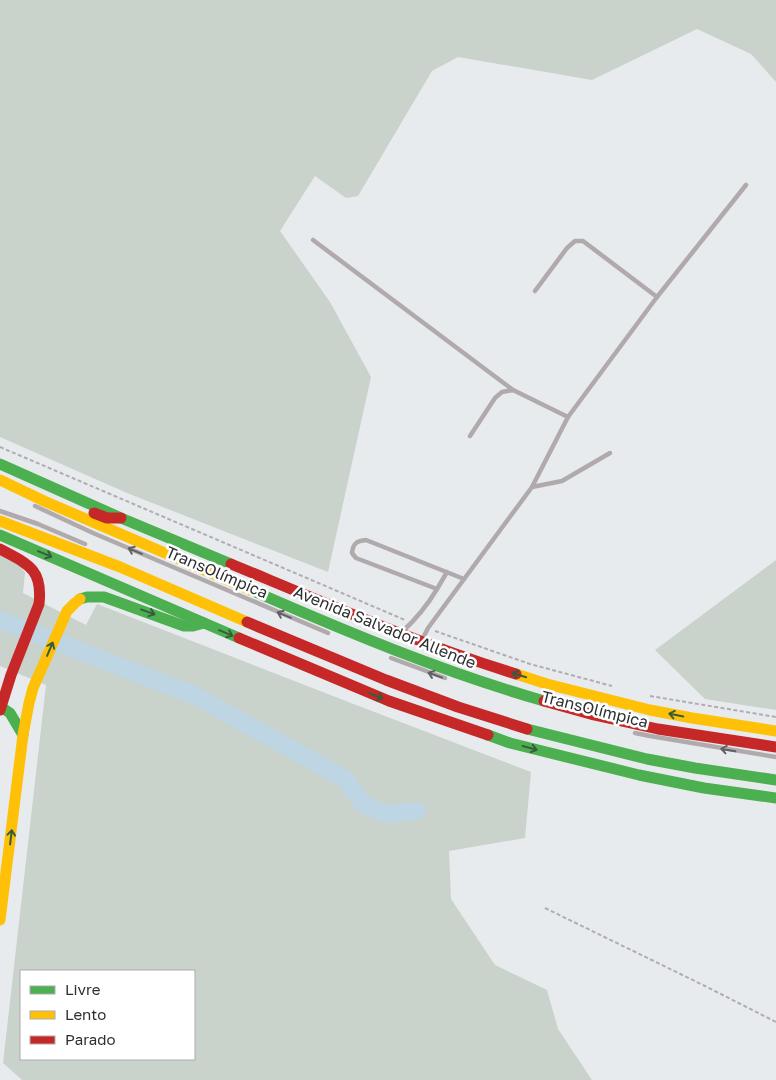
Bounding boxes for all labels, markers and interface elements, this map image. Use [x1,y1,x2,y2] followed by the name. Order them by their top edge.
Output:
[163,541,271,603] street label: TransOlímpica
[128,545,143,555] one-way arrow
[37,550,52,560] one-way arrow
[291,581,479,673] street label: Avenida Salvador Allende
[139,608,155,617] one-way arrow
[277,609,292,619] one-way arrow
[218,628,233,638] one-way arrow
[45,642,55,657] one-way arrow
[428,670,443,679] one-way arrow
[511,670,527,680] one-way arrow
[540,686,650,732] street label: TransOlímpica
[368,691,383,701] one-way arrow
[669,710,685,719] one-way arrow
[521,744,537,753] one-way arrow
[720,744,736,754] one-way arrow
[6,829,16,845] one-way arrow
[20,970,195,1060] legend
[65,980,101,998] text: Livre
[65,1005,106,1023] text: Lento
[65,1030,116,1048] text: Parado

